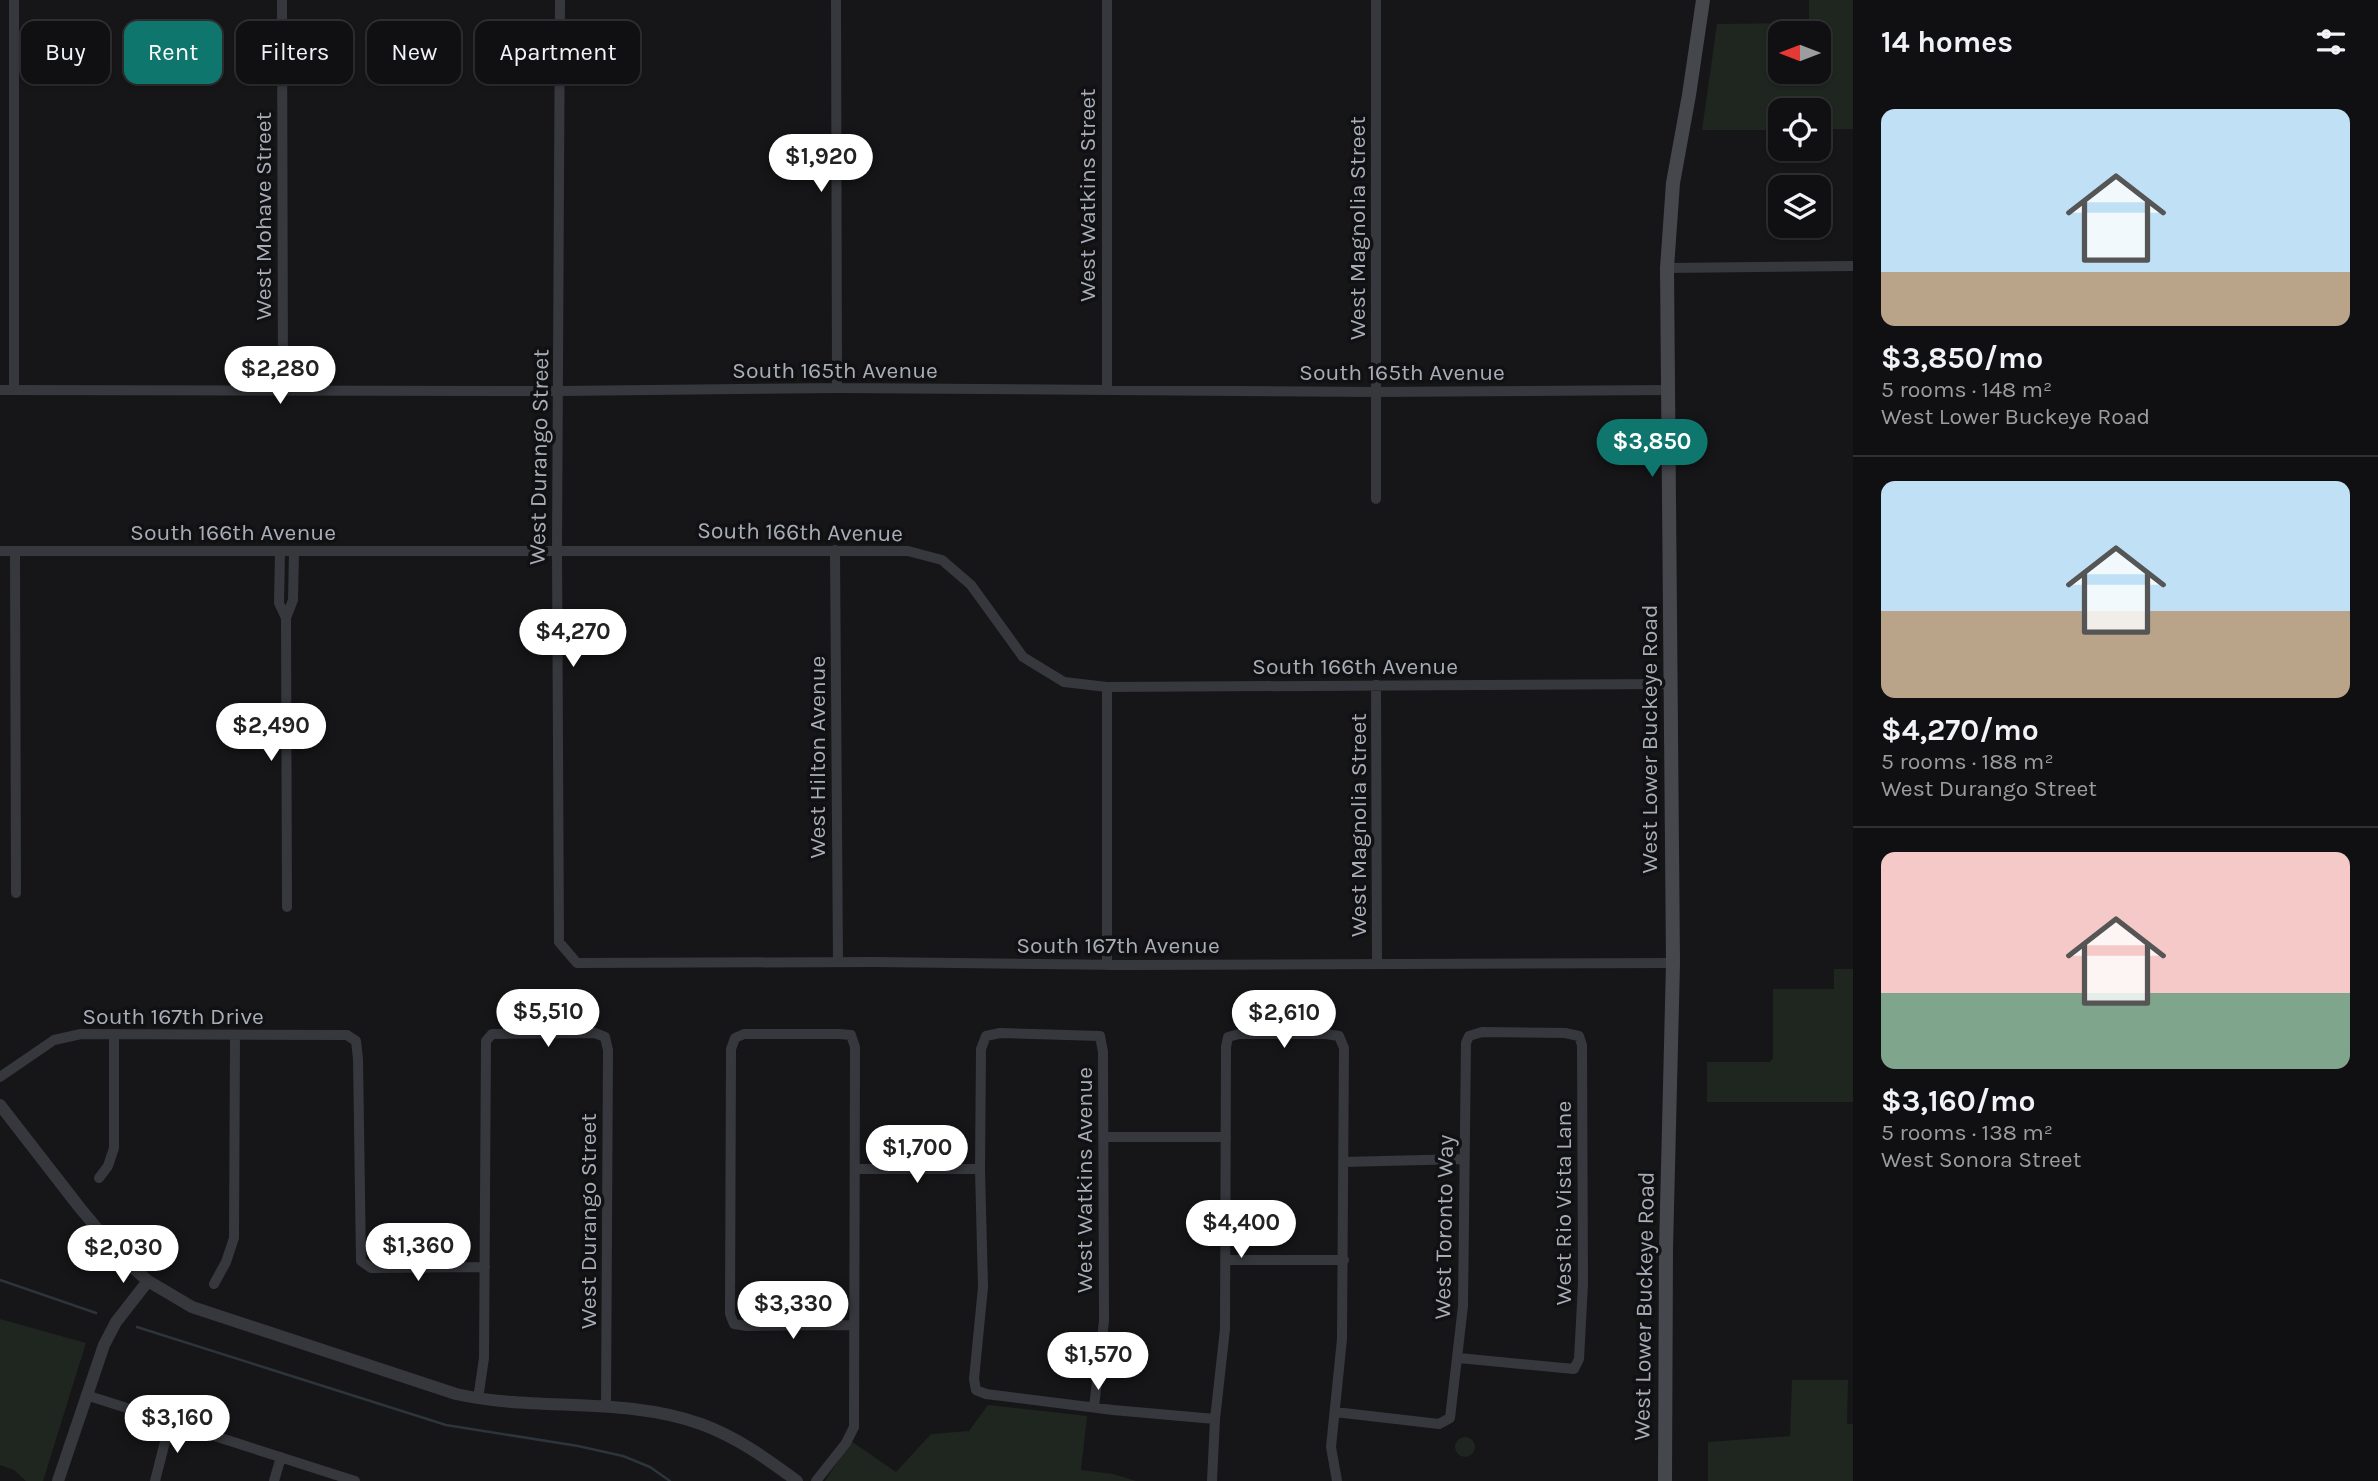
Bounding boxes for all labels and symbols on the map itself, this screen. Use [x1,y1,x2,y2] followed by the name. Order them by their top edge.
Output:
[1768,21,1830,84] north arrow
[1074,88,1101,302] street label: West Watkins Street
[250,111,277,320] street label: West Mohave Street
[1344,116,1371,340] street label: West Magnolia Street
[764,134,878,194] pin: $1,920
[223,346,337,406] pin: $2,280
[524,348,554,565] street label: West Durango Street
[732,357,938,384] street label: South 165th Avenue
[1299,359,1505,386] street label: South 165th Avenue
[1595,420,1709,479] pin: $3,850
[697,517,903,547] street label: South 166th Avenue
[130,519,336,546] street label: South 166th Avenue
[1636,604,1663,874] street label: West Lower Buckeye Road
[516,610,630,669] pin: $4,270
[1252,653,1458,680] street label: South 166th Avenue
[804,656,831,858] street label: West Hilton Avenue
[214,704,328,763] pin: $2,490
[1345,713,1372,937] street label: West Magnolia Street
[1016,932,1220,959] street label: South 167th Avenue
[491,990,605,1049] pin: $5,510
[1227,990,1341,1050] pin: $2,610
[82,1003,264,1030] street label: South 167th Drive
[1071,1067,1098,1293] street label: West Watkins Avenue
[1550,1101,1577,1305] street label: West Rio Vista Lane
[575,1113,602,1329] street label: West Durango Street
[860,1126,974,1185] pin: $1,700
[1429,1134,1459,1320] street label: West Toronto Way
[1628,1171,1660,1441] street label: West Lower Buckeye Road
[1184,1200,1298,1260] pin: $4,400
[361,1224,475,1283] pin: $1,360
[66,1226,180,1285] pin: $2,030
[736,1282,850,1341] pin: $3,330
[1041,1332,1155,1392] pin: $1,570
[120,1396,234,1455] pin: $3,160

